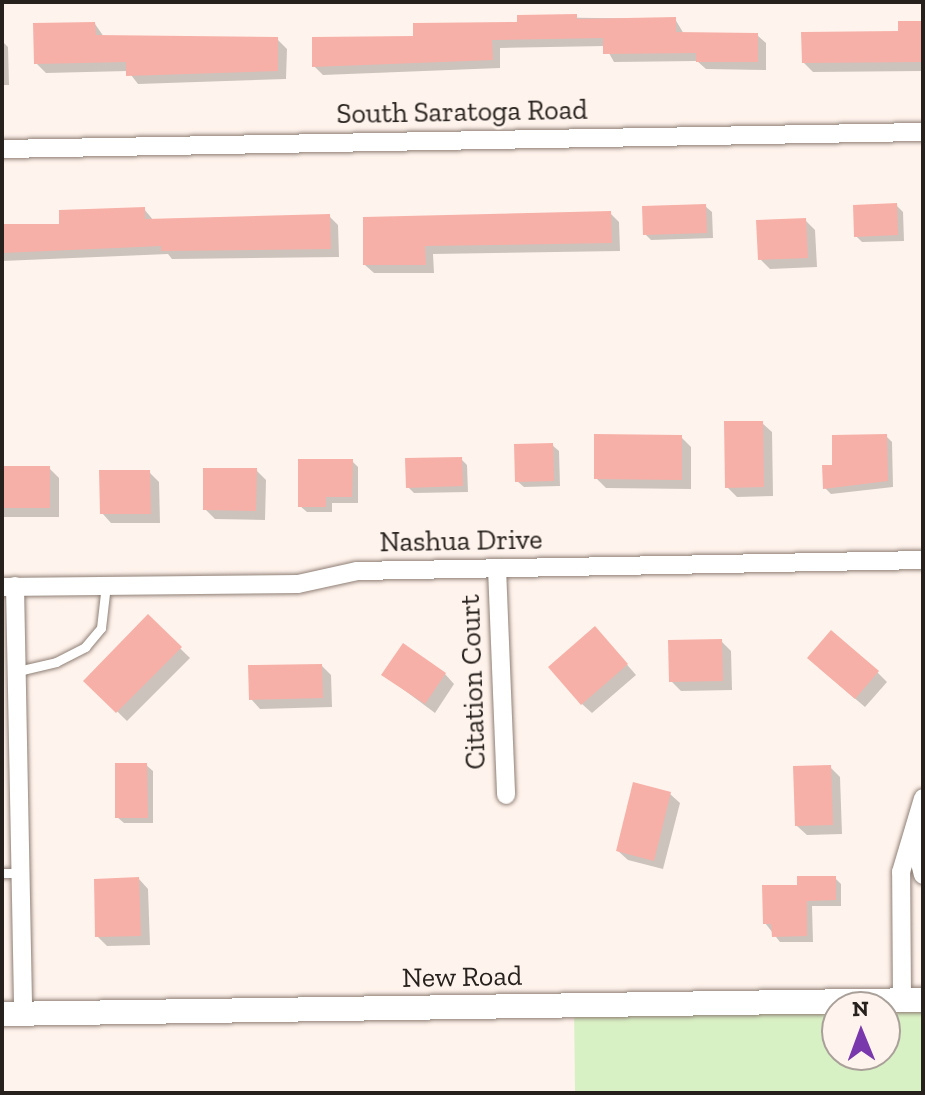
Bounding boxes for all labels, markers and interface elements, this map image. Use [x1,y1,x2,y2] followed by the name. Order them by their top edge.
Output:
[336,93,588,131] street label: South Saratoga Road
[379,523,543,559] street label: Nashua Drive
[453,594,493,770] street label: Citation Court
[401,959,523,995] street label: New Road
[821,991,901,1071] north arrow
[852,995,869,1022] text: N

